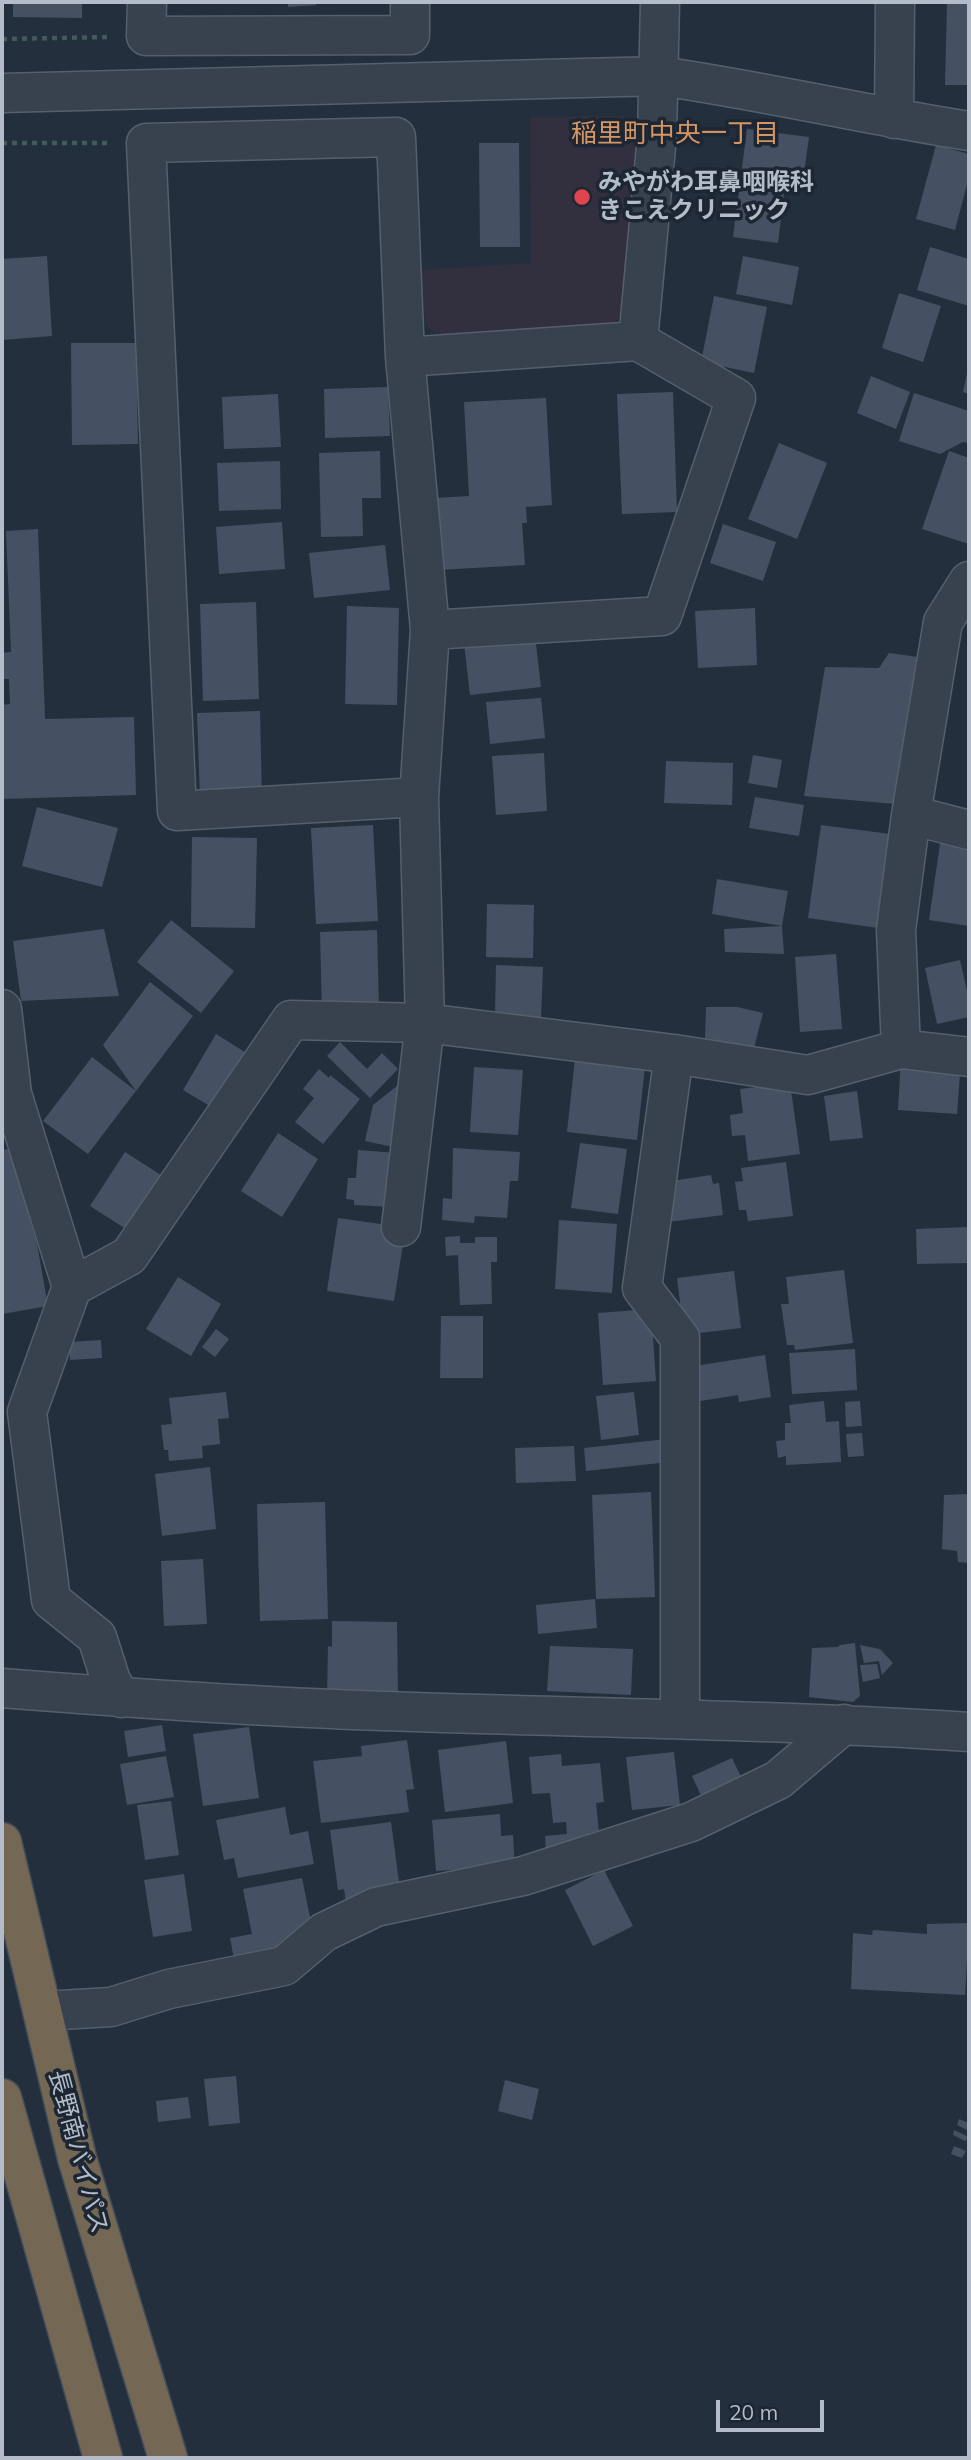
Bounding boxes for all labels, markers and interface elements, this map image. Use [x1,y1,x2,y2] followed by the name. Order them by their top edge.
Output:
[571,118,779,150] district label: 稲里町中央一丁目
[598,169,814,225] place label: みやがわ耳鼻咽喉科 きこえクリニック
[572,187,592,207] marker: みやがわ耳鼻咽喉科 きこえクリニック
[42,2067,114,2237] street label: 長野南バイパス
[719,2386,828,2430] scale bar
[729,2399,778,2425] text: 20 m

